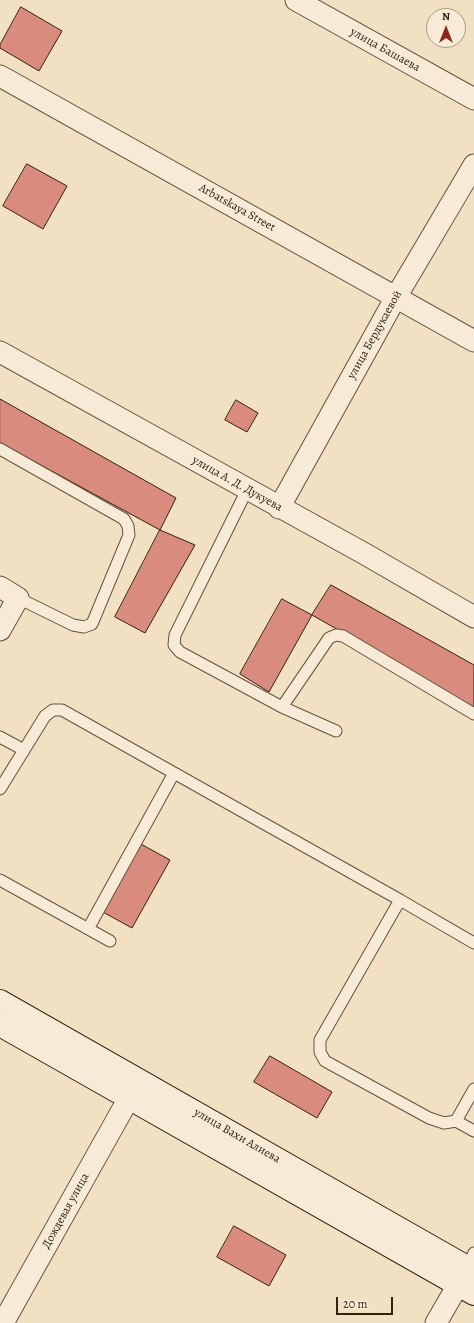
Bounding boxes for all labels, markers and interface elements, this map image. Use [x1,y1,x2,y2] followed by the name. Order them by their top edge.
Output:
[426,8,466,48] north arrow
[442,9,450,24] text: N
[348,25,422,75] street label: улица Башаева
[196,181,278,235] street label: Arbatskaya Street
[345,288,405,382] street label: улица Бердукаевой
[189,453,285,515] street label: улица А. Д. Дукуева
[191,1105,283,1167] street label: улица Вахи Алиева
[39,1171,93,1251] street label: Дождевая улица
[338,1289,395,1315] scale bar
[343,1296,367,1312] text: 20 m

